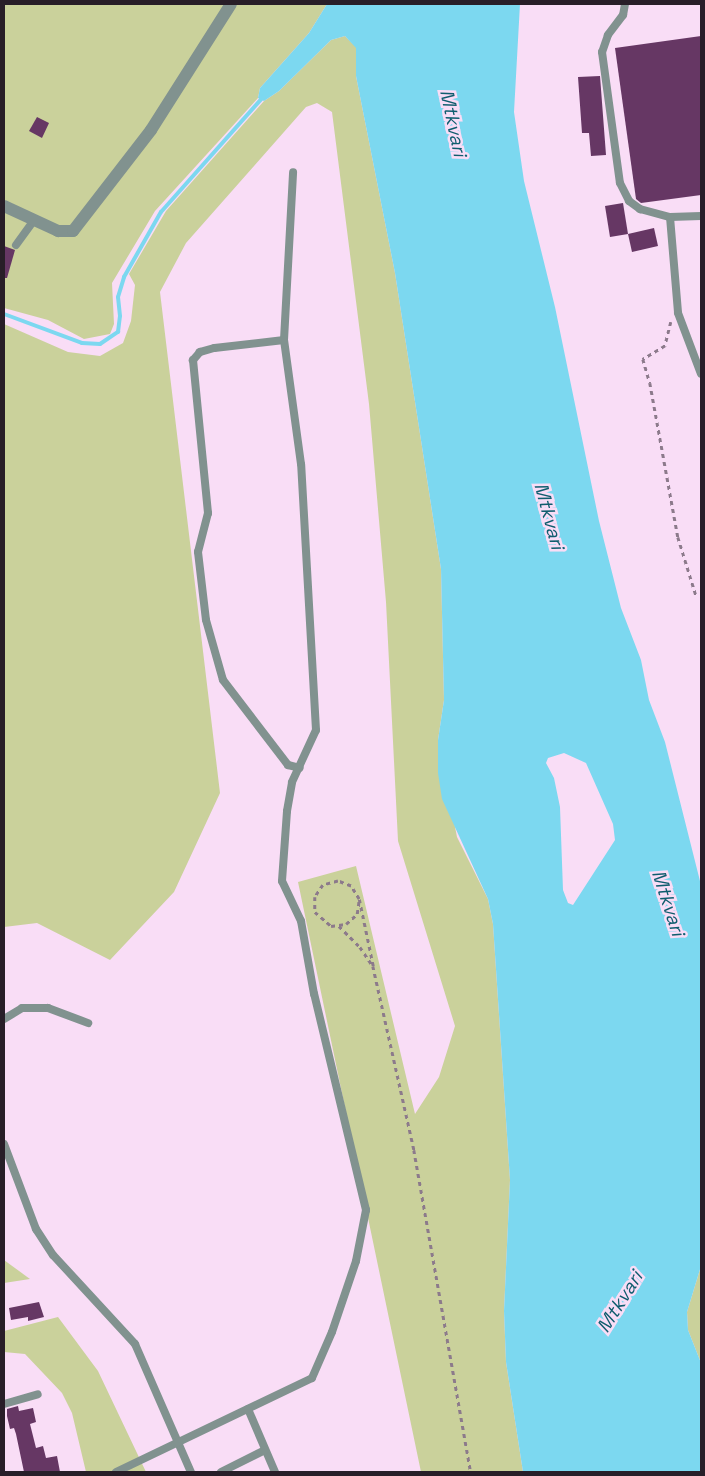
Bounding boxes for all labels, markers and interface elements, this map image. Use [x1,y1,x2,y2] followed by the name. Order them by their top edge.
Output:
[435,87,471,159] water label: Mtkvari
[529,480,569,552] water label: Mtkvari
[647,867,689,939] water label: Mtkvari
[592,1267,648,1337] water label: Mtkvari

